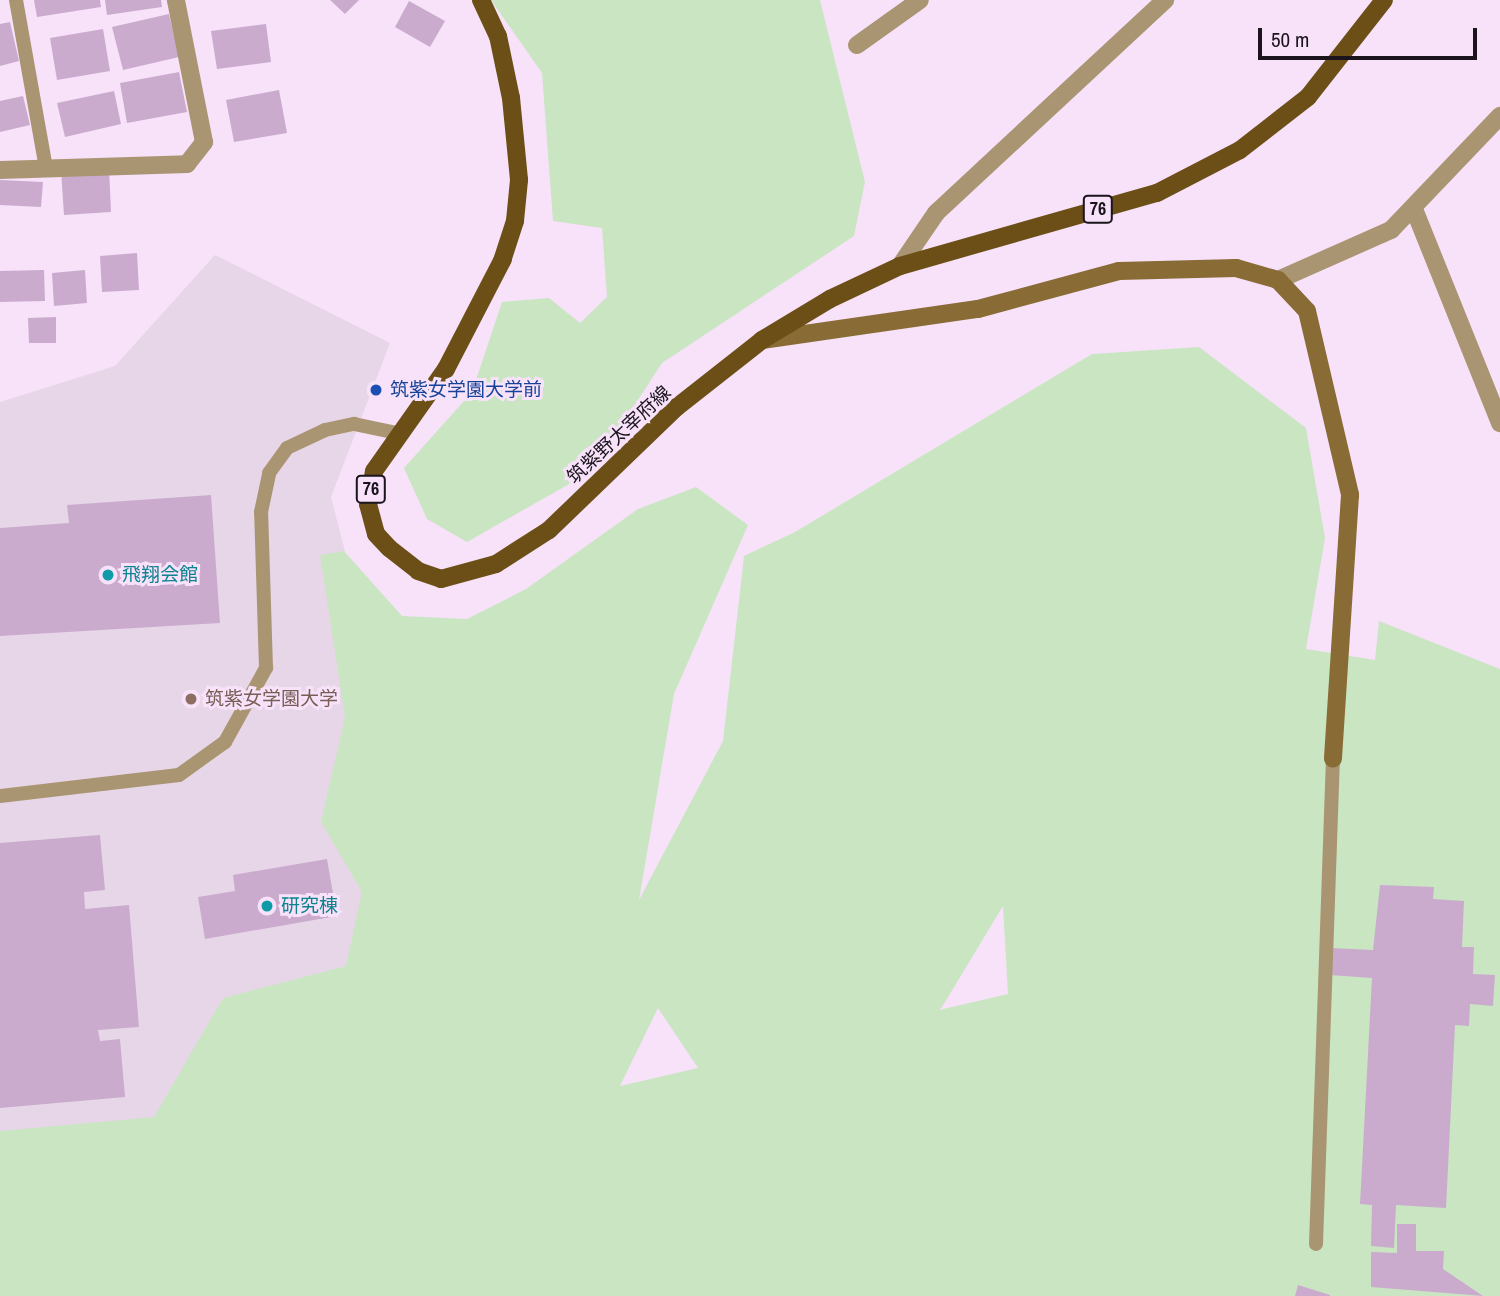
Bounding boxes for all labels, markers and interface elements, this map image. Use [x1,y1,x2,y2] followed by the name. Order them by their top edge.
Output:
[1262,14,1481,58] scale bar
[1271,25,1309,54] text: 50 m
[1082,194,1114,224] road number: 76
[390,379,542,401] place label: 筑紫女学園大学前
[563,381,675,489] street label: 筑紫野太宰府線
[368,382,384,398] marker: 筑紫女学園大学前
[355,475,387,504] road number: 76
[122,564,198,586] place label: 飛翔会館
[100,567,116,583] marker: 飛翔会館
[205,688,338,710] place label: 筑紫女学園大学
[183,691,199,707] marker: 筑紫女学園大学
[281,895,338,917] place label: 研究棟
[259,898,275,914] marker: 研究棟

